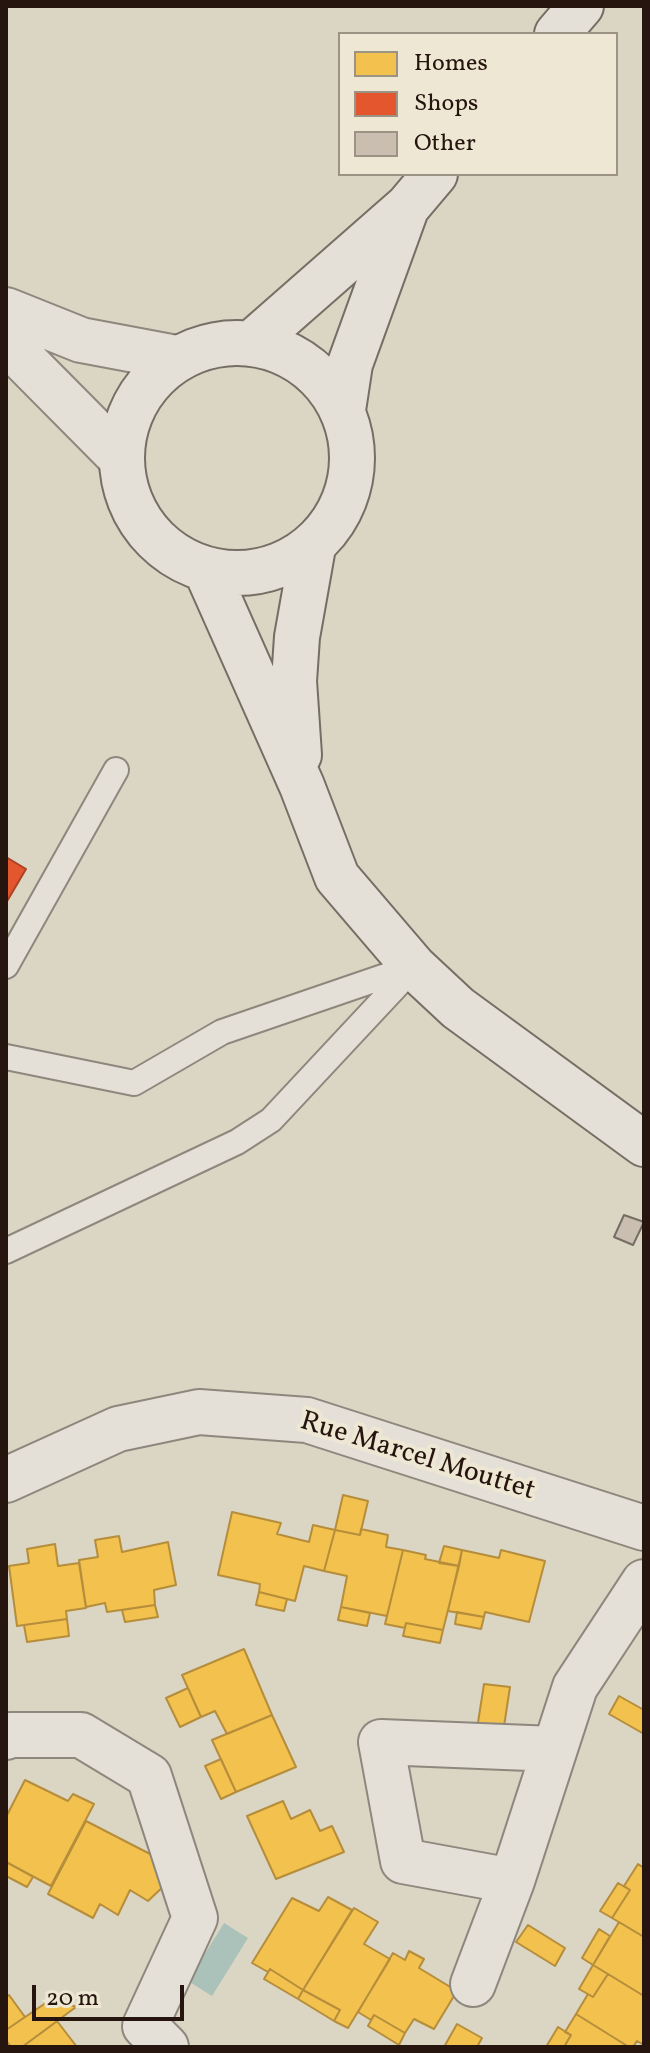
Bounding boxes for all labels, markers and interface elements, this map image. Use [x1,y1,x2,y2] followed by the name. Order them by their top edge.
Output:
[338,32,618,176] legend
[414,47,488,81] text: Homes
[414,87,478,121] text: Shops
[414,127,476,161] text: Other
[296,1406,538,1510] street label: Rue Marcel Mouttet
[36,1969,188,2019] scale bar
[46,1982,99,2016] text: 20 m

